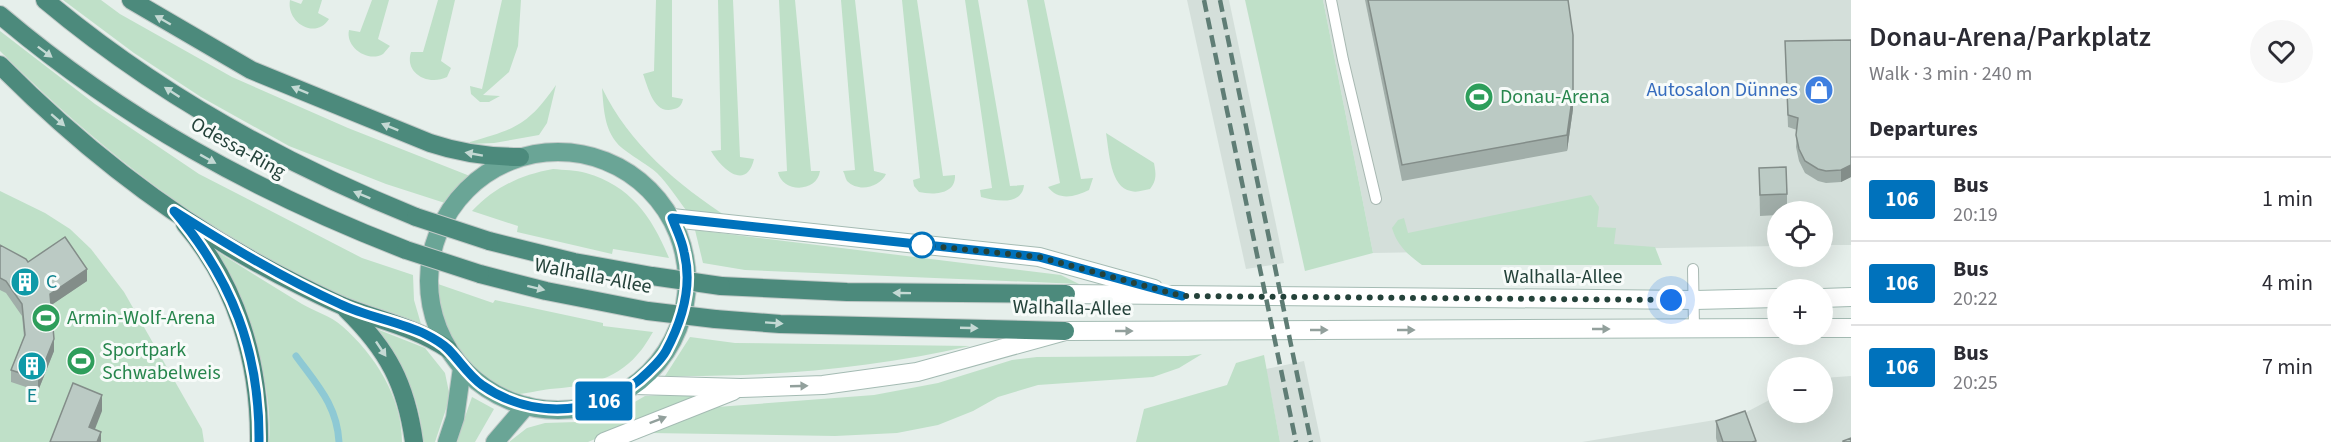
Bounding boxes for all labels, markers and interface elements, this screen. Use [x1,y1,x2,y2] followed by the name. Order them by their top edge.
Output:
[154,15,171,25] one-way arrow
[1869,17,2151,57] text: Donau-Arena/Parkplatz
[2250,20,2313,83] button: heart
[37,46,53,58] one-way arrow
[1869,60,2032,88] text: Walk · 3 min · 240 m
[1803,74,1835,106] shop icon: Autosalon Dünnes
[1646,76,1798,104] place label: Autosalon Dünnes
[1463,81,1495,113] sports icon: Donau-Arena
[1500,83,1610,111] place label: Donau-Arena
[291,85,309,94] one-way arrow
[164,87,180,98] one-way arrow
[185,110,291,186] street label: Odessa-Ring
[50,113,65,126] one-way arrow
[1869,113,1978,145] text: Departures
[380,122,398,132] one-way arrow
[465,150,484,159] one-way arrow
[199,154,216,164] one-way arrow
[1953,169,1989,201] text: Bus
[2262,183,2313,215] text: 1 min
[1885,184,1919,214] text: 106
[353,190,371,199] one-way arrow
[1767,201,1833,423] map controls
[1767,201,1833,267] button: locate
[1953,201,1998,229] text: 20:19
[909,232,935,258] unlabelled marker
[532,251,654,301] street label: Walhalla-Allee
[1953,253,1989,285] text: Bus
[1504,263,1623,291] street label: Walhalla-Allee
[9,266,41,298] building icon: C
[2262,267,2313,299] text: 4 min
[46,268,57,296] place label: C
[1885,268,1919,298] text: 106
[1767,279,1833,345] button: +
[527,284,545,294] one-way arrow
[1656,285,1686,315] your location
[1953,285,1998,313] text: 20:22
[893,288,912,298] one-way arrow
[1012,293,1132,323] street label: Walhalla-Allee
[30,302,62,334] sports icon: Armin-Wolf-Arena
[67,304,215,332] place label: Armin-Wolf-Arena
[764,318,783,328] one-way arrow
[959,324,978,333] one-way arrow
[1592,324,1611,334] one-way arrow
[1309,325,1328,335] one-way arrow
[1397,325,1416,335] one-way arrow
[1114,326,1133,336] one-way arrow
[102,336,221,387] place label: Sportpark Schwabelweis
[1953,337,1989,369] text: Bus
[375,341,386,357] one-way arrow
[65,345,97,377] sports icon: Sportpark Schwabelweis
[16,350,48,382] building icon: E
[2262,351,2313,383] text: 7 min
[1885,352,1919,382] text: 106
[1767,357,1833,423] button: −
[1953,369,1998,397] text: 20:25
[790,381,809,391] one-way arrow
[27,382,37,410] place label: E
[570,382,638,420] line badge: 106
[587,386,621,416] text: 106
[649,415,667,424] one-way arrow

